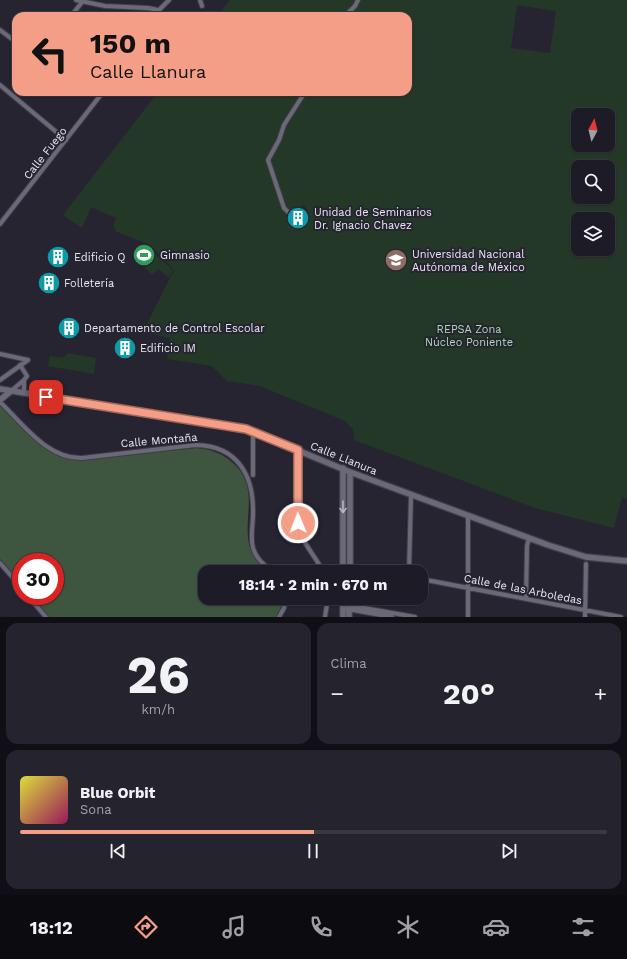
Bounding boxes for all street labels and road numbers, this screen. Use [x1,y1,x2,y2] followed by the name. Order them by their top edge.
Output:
[21,125,70,182] street label: Calle Fuego
[120,431,198,450] street label: Calle Montaña
[308,439,379,478] street label: Calle Llanura
[463,572,583,607] street label: Calle de las Arboledas

